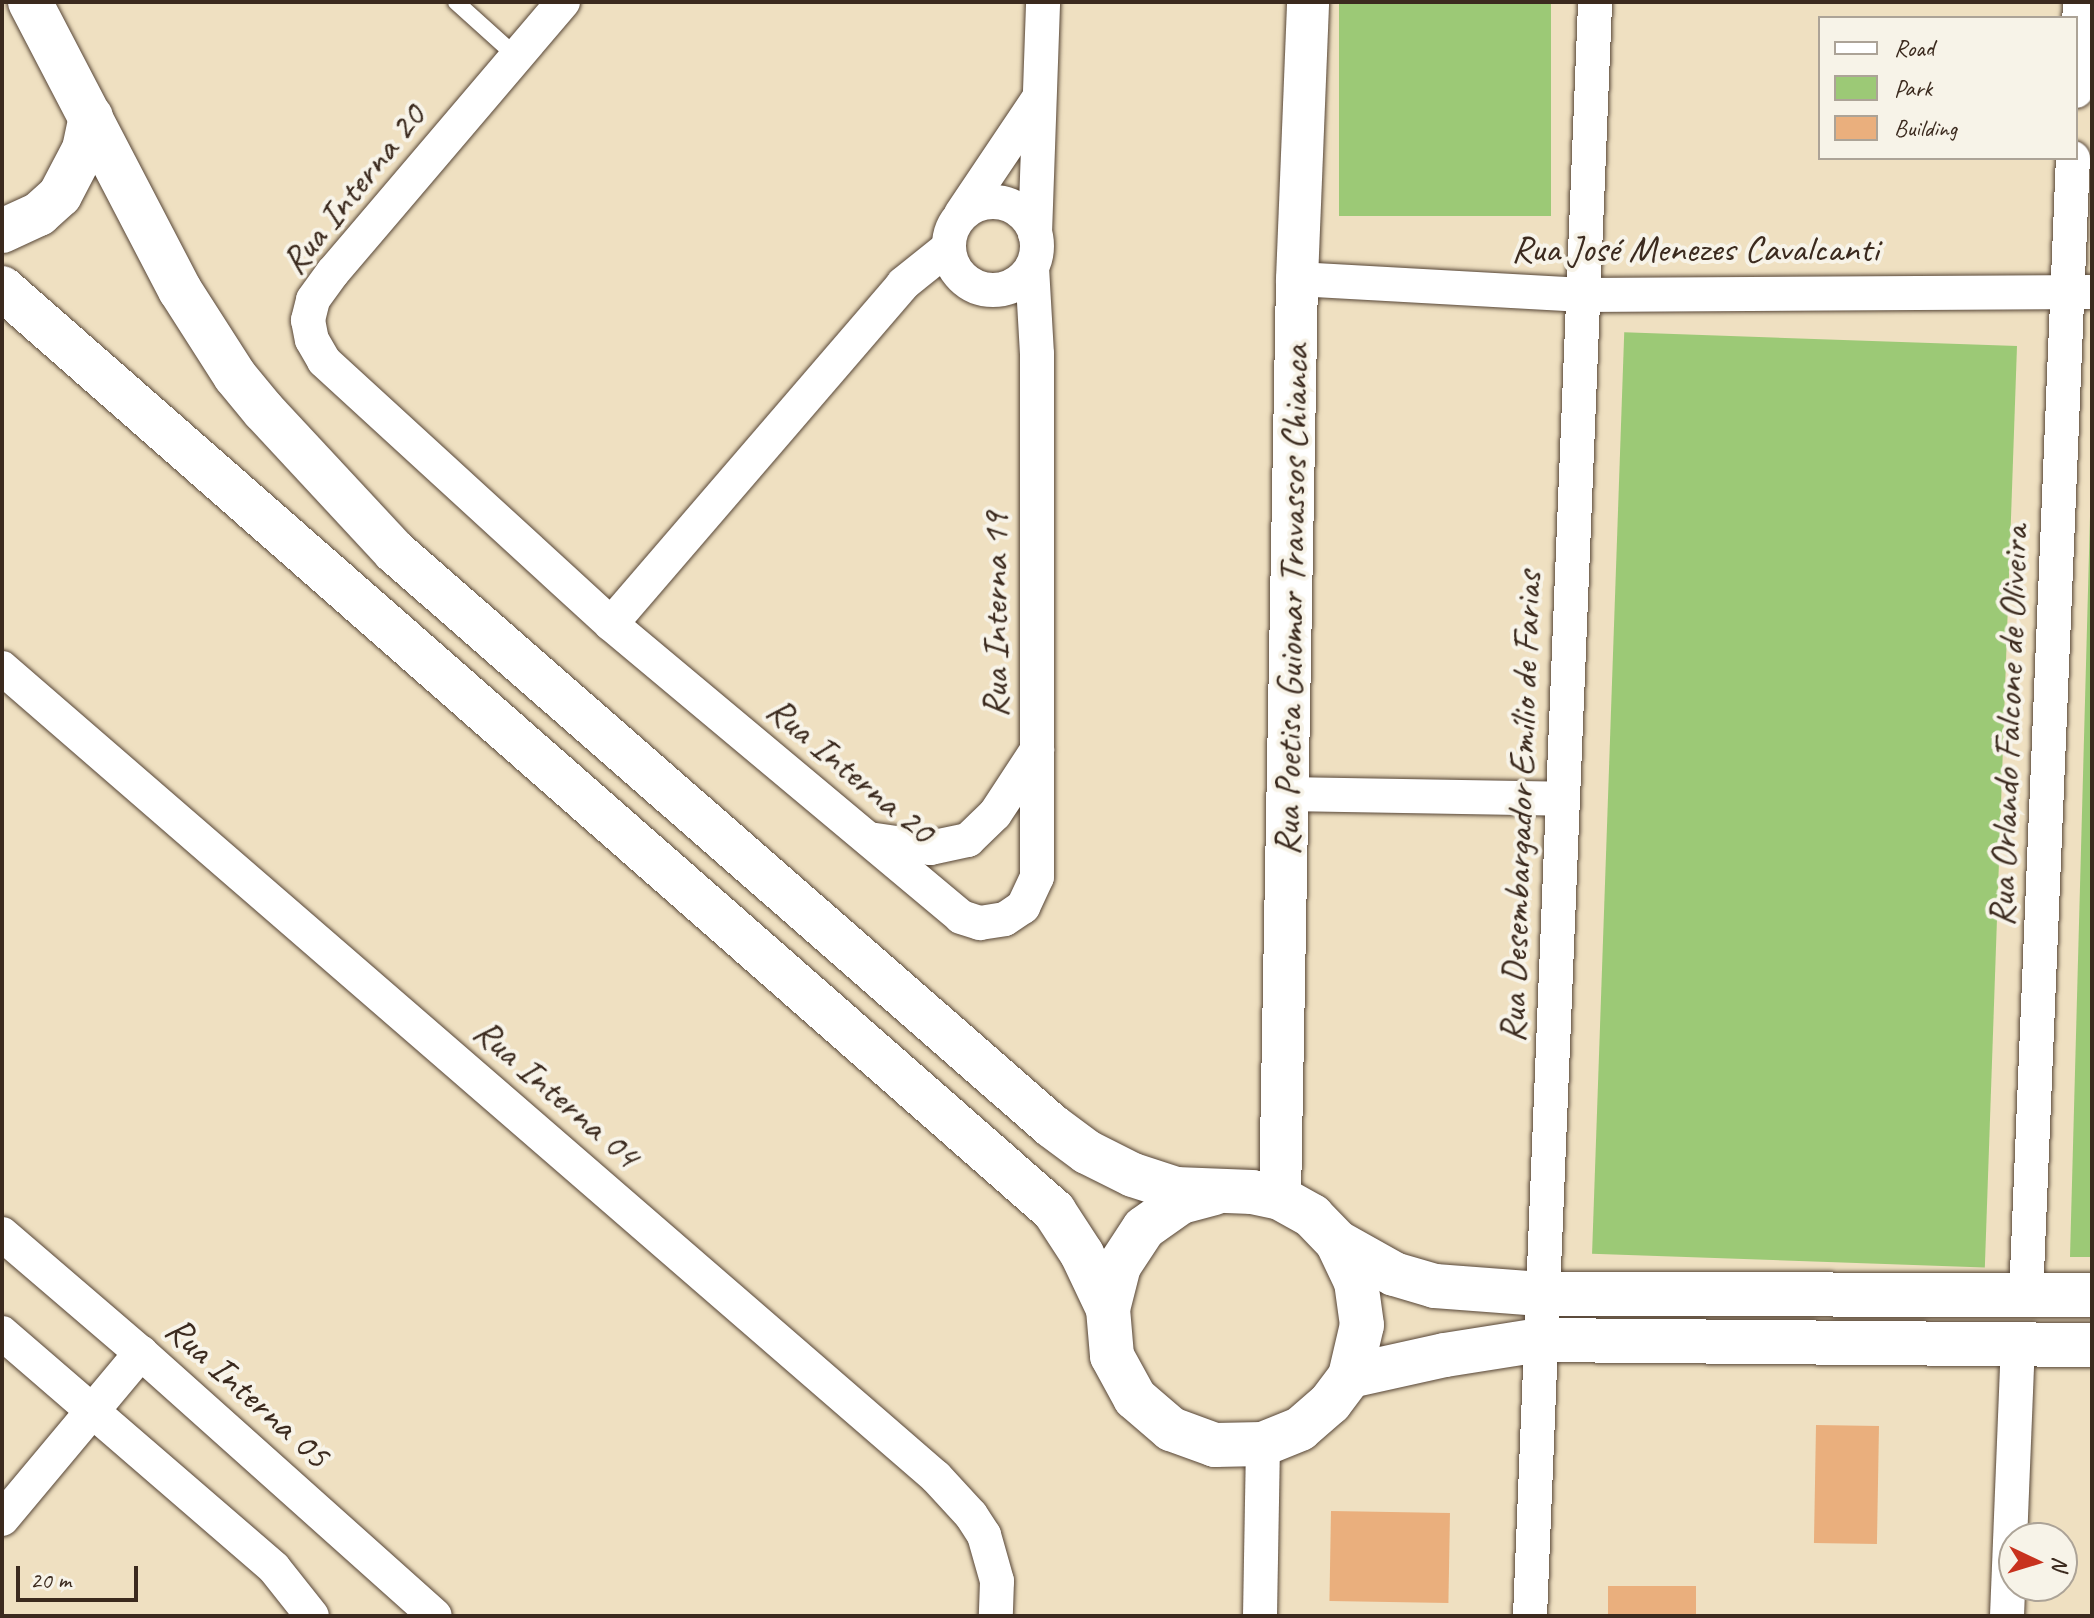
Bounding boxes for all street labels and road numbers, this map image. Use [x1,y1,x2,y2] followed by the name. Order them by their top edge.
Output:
[271,95,435,283] street label: Rua Interna 20
[1511,226,1879,272] street label: Rua José Menezes Cavalcanti
[1264,344,1318,856] street label: Rua Poetisa Guiomar Travassos Chianca
[972,513,1018,717] street label: Rua Interna 19
[1978,523,2038,929] street label: Rua Orlando Falcone de Oliveira
[1489,571,1551,1043] street label: Rua Desembargador Emílio de Farias
[758,687,944,853] street label: Rua Interna 20
[465,1009,649,1177] street label: Rua Interna 04
[157,1307,339,1477] street label: Rua Interna 05

